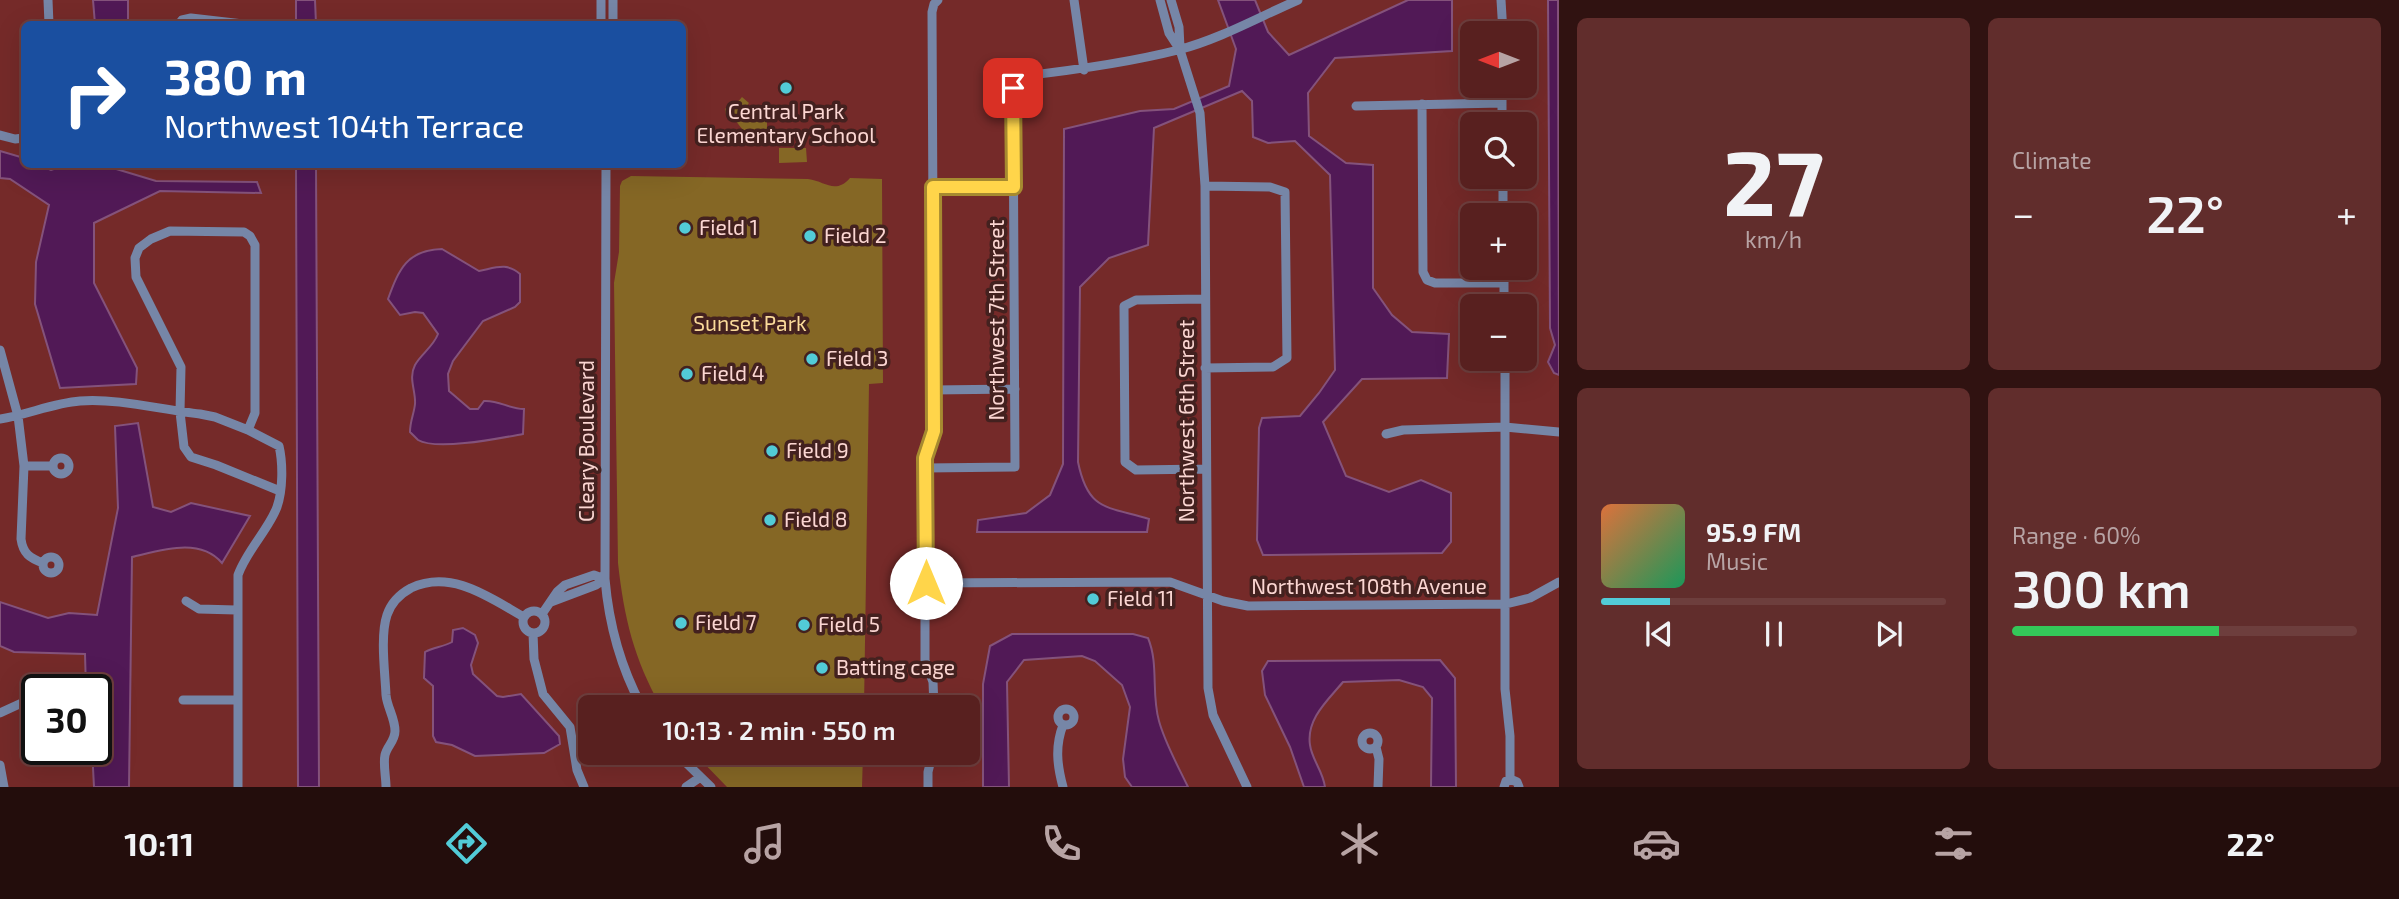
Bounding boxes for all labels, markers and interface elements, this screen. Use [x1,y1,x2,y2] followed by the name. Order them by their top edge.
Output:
[1460,21,1536,98] north arrow
[1460,21,1537,371] map controls
[164,46,307,105] text: 380 m
[49,49,140,140] icon: right
[983,58,1043,118] pin
[994,69,1032,107] icon: arrive
[778,80,794,96] marker: Central Park Elementary School
[697,98,876,147] place label: Central Park Elementary School
[164,106,524,144] text: Northwest 104th Terrace
[1460,112,1537,189] button: search
[1723,125,1824,234] text: 27
[2012,146,2092,174] text: Climate
[2146,181,2224,243] text: 22°
[2012,190,2034,236] text: −
[2336,190,2357,236] text: +
[1460,203,1537,280] button: +
[699,214,758,239] place label: Field 1
[983,219,1008,421] street label: Northwest 7th Street
[677,220,693,236] marker: Field 1
[824,222,887,247] place label: Field 2
[1745,225,1802,253] text: km/h
[802,228,818,244] marker: Field 2
[1460,294,1537,371] button: −
[693,310,807,335] park label: Sunset Park
[1173,320,1198,522] street label: Northwest 6th Street
[826,345,888,370] place label: Field 3
[804,351,820,367] marker: Field 3
[573,360,598,522] street label: Cleary Boulevard
[701,360,765,385] place label: Field 4
[679,366,695,382] marker: Field 4
[786,437,849,462] place label: Field 9
[764,443,780,459] marker: Field 9
[784,506,848,531] place label: Field 8
[762,512,778,528] marker: Field 8
[1706,516,1801,547] text: 95.9 FM
[2012,521,2141,549] text: Range · 60%
[889,546,963,620] position arrow
[1706,547,1768,575] text: Music
[2012,556,2191,618] text: 300 km
[1251,573,1487,598] street label: Northwest 108th Avenue
[1107,585,1174,610] place label: Field 11
[1085,591,1101,607] marker: Field 11
[695,609,757,634] place label: Field 7
[818,611,880,636] place label: Field 5
[673,615,689,631] marker: Field 7
[1640,615,1678,653] icon: previous
[1755,615,1793,653] icon: pause
[1870,615,1908,653] icon: next
[796,617,812,633] marker: Field 5
[836,654,955,679] place label: Batting cage
[814,660,830,676] marker: Batting cage
[21,674,112,765] speed limit sign: 30
[662,714,896,745] text: 10:13 · 2 min · 550 m
[442,819,491,868] icon: directions
[740,819,789,868] icon: music
[1037,819,1086,868] icon: phone
[1335,819,1384,868] icon: climate
[1632,819,1681,868] icon: car
[1929,819,1978,868] icon: filters
[124,824,194,862] text: 10:11
[2227,824,2275,862] text: 22°

